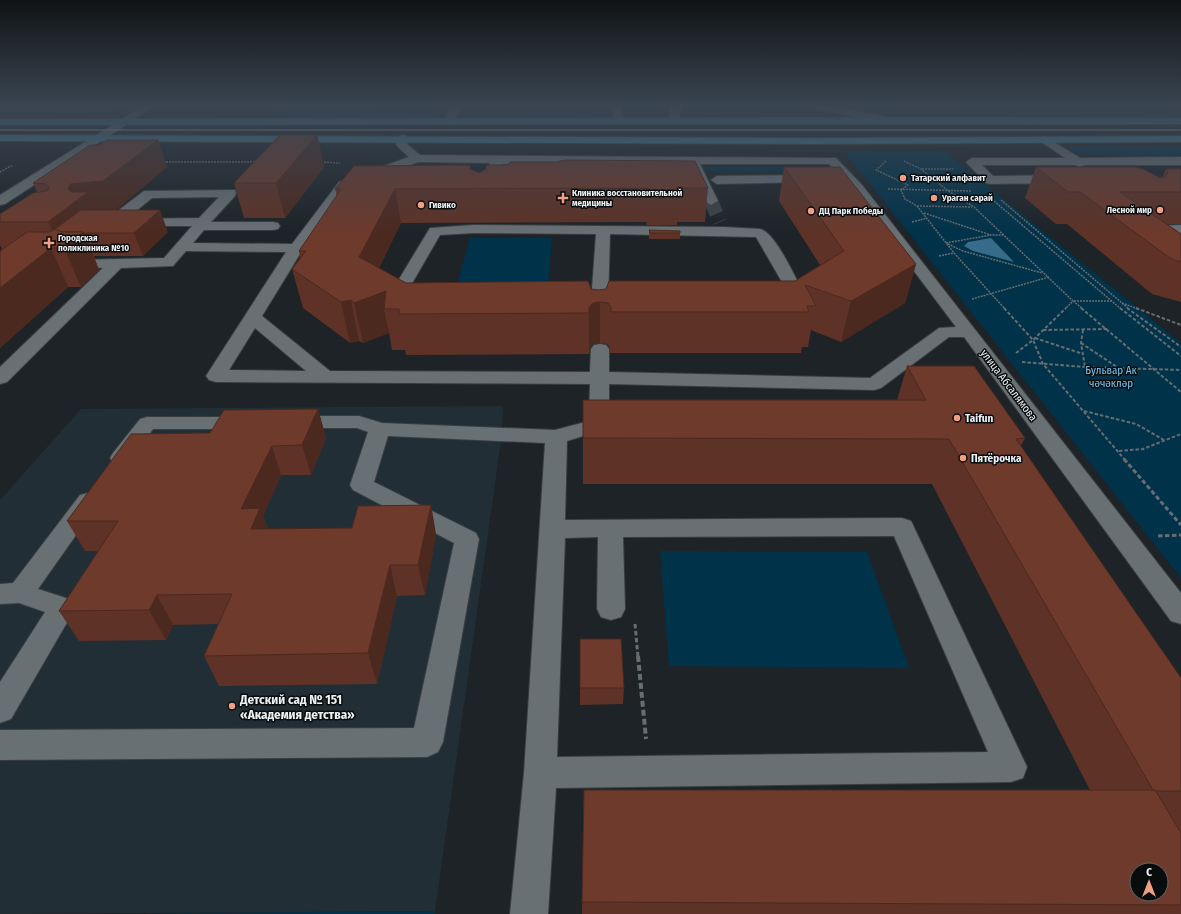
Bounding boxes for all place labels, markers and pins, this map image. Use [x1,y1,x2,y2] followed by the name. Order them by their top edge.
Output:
[898,173,908,183] marker: Татарский алфавит
[911,173,986,183] place label: Татарский алфавит
[572,188,682,208] place label: Клиника восстановительной медицины
[557,192,569,204] marker: Клиника восстановительной медицины
[929,193,939,203] marker: Ураган сарай
[941,193,993,203] place label: Ураган сарай
[416,200,426,210] marker: Гивико
[429,200,456,210] place label: Гивико
[1107,205,1152,215] place label: Лесной мир
[1155,205,1165,215] marker: Лесной мир
[806,206,816,216] marker: ДЦ Парк Победы
[818,206,883,216] place label: ДЦ Парк Победы
[58,233,129,253] place label: Городская поликлиника №10
[43,237,55,249] marker: Городская поликлиника №10
[965,412,993,425] place label: Taifun
[952,413,962,423] marker: Taifun
[971,452,1022,465] place label: Пятёрочка
[958,453,968,463] marker: Пятёрочка
[239,692,355,722] place label: Детский сад № 151 «Академия детства»
[227,701,237,711] marker: Детский сад № 151 «Академия детства»

